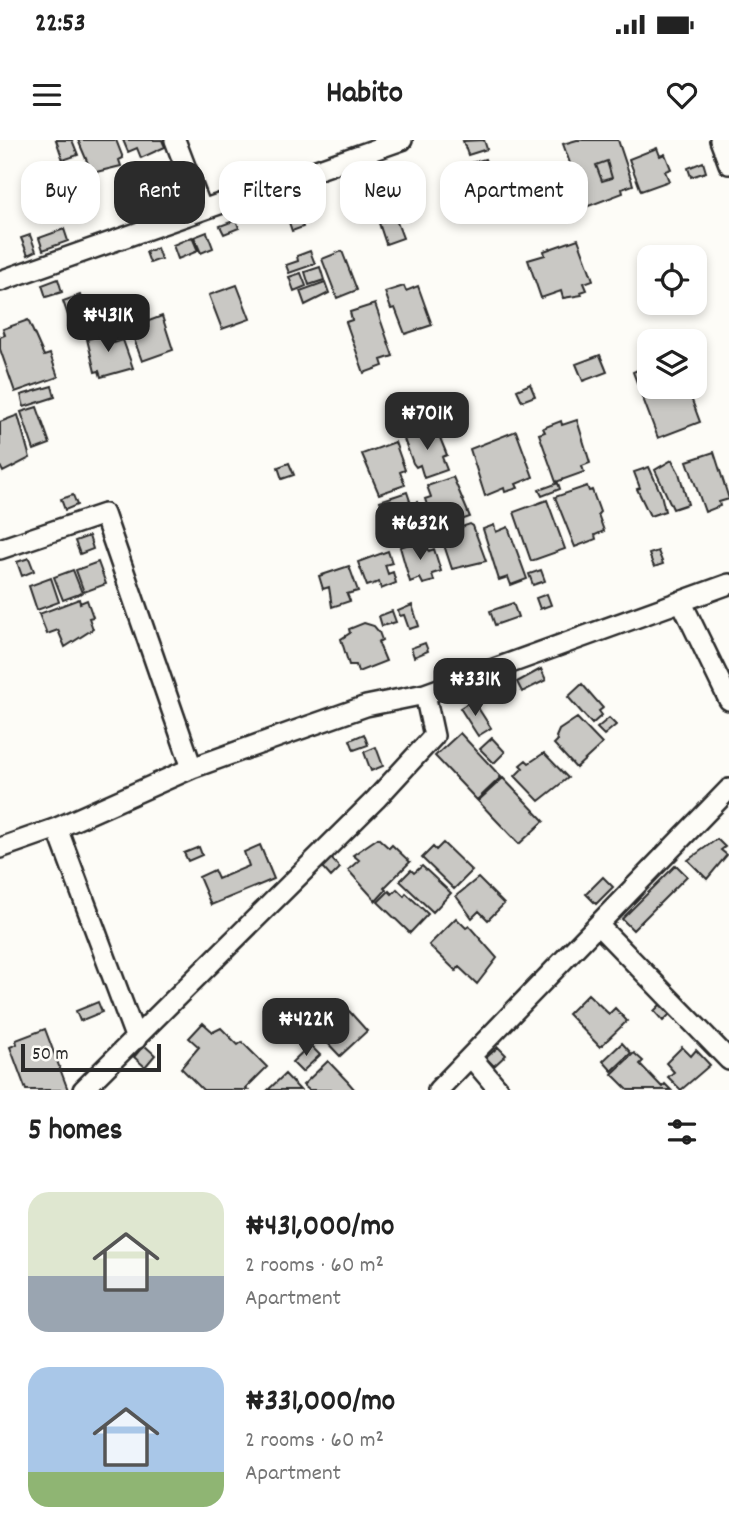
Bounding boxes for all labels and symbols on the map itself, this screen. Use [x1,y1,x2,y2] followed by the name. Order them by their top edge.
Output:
[59,294,157,354] pin: ₦431K
[378,392,476,452] pin: ₦701K
[371,502,469,562] pin: ₦632K
[426,658,524,718] pin: ₦331K
[257,998,355,1058] pin: ₦422K
[21,1041,161,1073] scale bar

